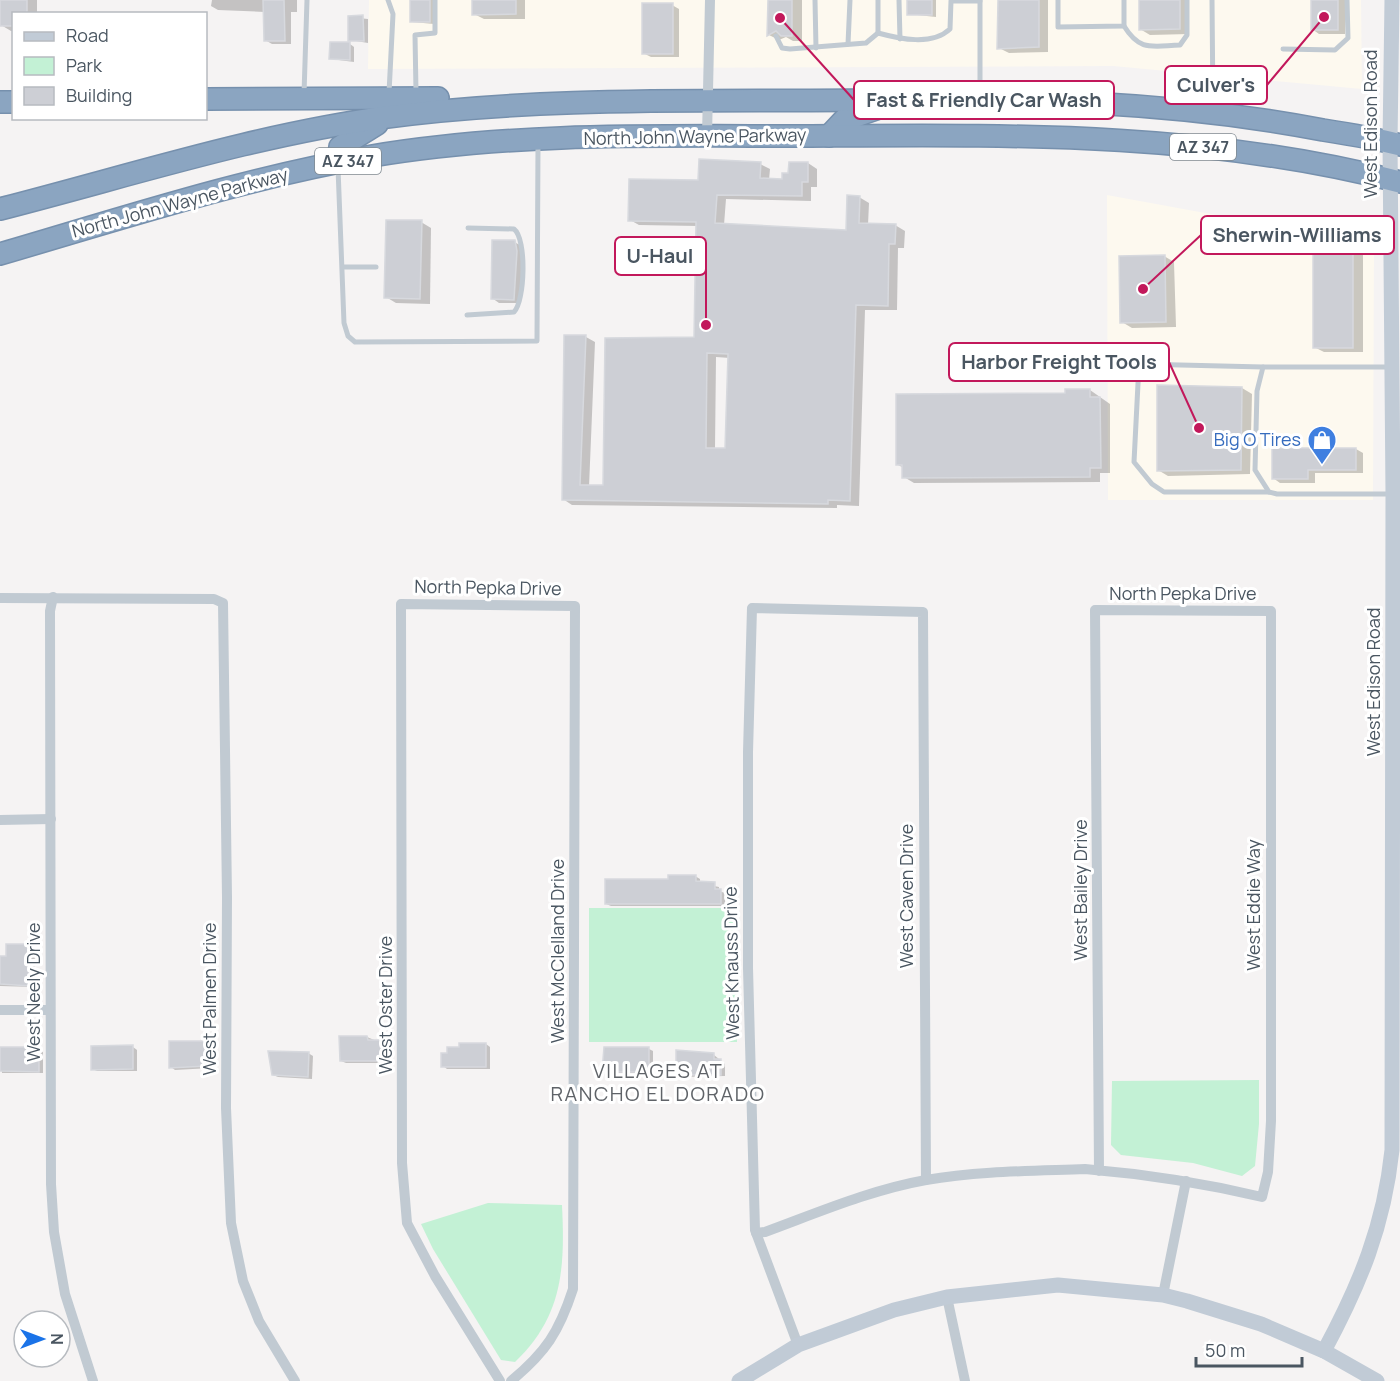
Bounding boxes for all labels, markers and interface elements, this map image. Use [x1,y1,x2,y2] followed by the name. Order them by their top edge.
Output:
[12,12,207,120] legend
[66,23,109,47] text: Road
[1358,50,1382,198] street label: West Edison Road
[66,53,103,77] text: Park
[1165,66,1267,104] callout: Culver's
[1177,71,1255,98] text: Culver's
[854,81,1114,119] callout: Fast & Friendly Car Wash
[66,83,132,107] text: Building
[866,86,1102,113] text: Fast & Friendly Car Wash
[583,122,807,150] street label: North John Wayne Parkway
[1170,134,1236,160] road number: AZ 347
[315,148,381,174] road number: AZ 347
[69,161,291,242] street label: North John Wayne Parkway
[1201,216,1394,254] callout: Sherwin-Williams
[1212,221,1382,248] text: Sherwin-Williams
[615,237,706,275] callout: U-Haul
[627,242,693,269] text: U-Haul
[949,343,1169,381] callout: Harbor Freight Tools
[961,348,1157,375] text: Harbor Freight Tools
[1306,424,1338,466] shop icon: Big O Tires
[1214,427,1301,451] place label: Big O Tires
[414,574,562,600] street label: North Pepka Drive
[1109,581,1257,605] street label: North Pepka Drive
[1361,608,1385,756] street label: West Edison Road
[1068,819,1092,961] street label: West Bailey Drive
[894,824,918,968] street label: West Caven Drive
[1241,839,1265,971] street label: West Eddie Way
[545,859,569,1043] street label: West McClelland Drive
[718,886,744,1040] street label: West Knauss Drive
[21,922,45,1062] street label: West Neely Drive
[197,922,221,1076] street label: West Palmen Drive
[373,936,397,1074] street label: West Oster Drive
[550,1057,766,1107] district label: VILLAGES AT RANCHO EL DORADO
[12,1309,72,1369] north arrow
[1196,1330,1302,1368] scale bar
[46,1333,68,1345] text: N
[1205,1338,1245,1362] text: 50 m

